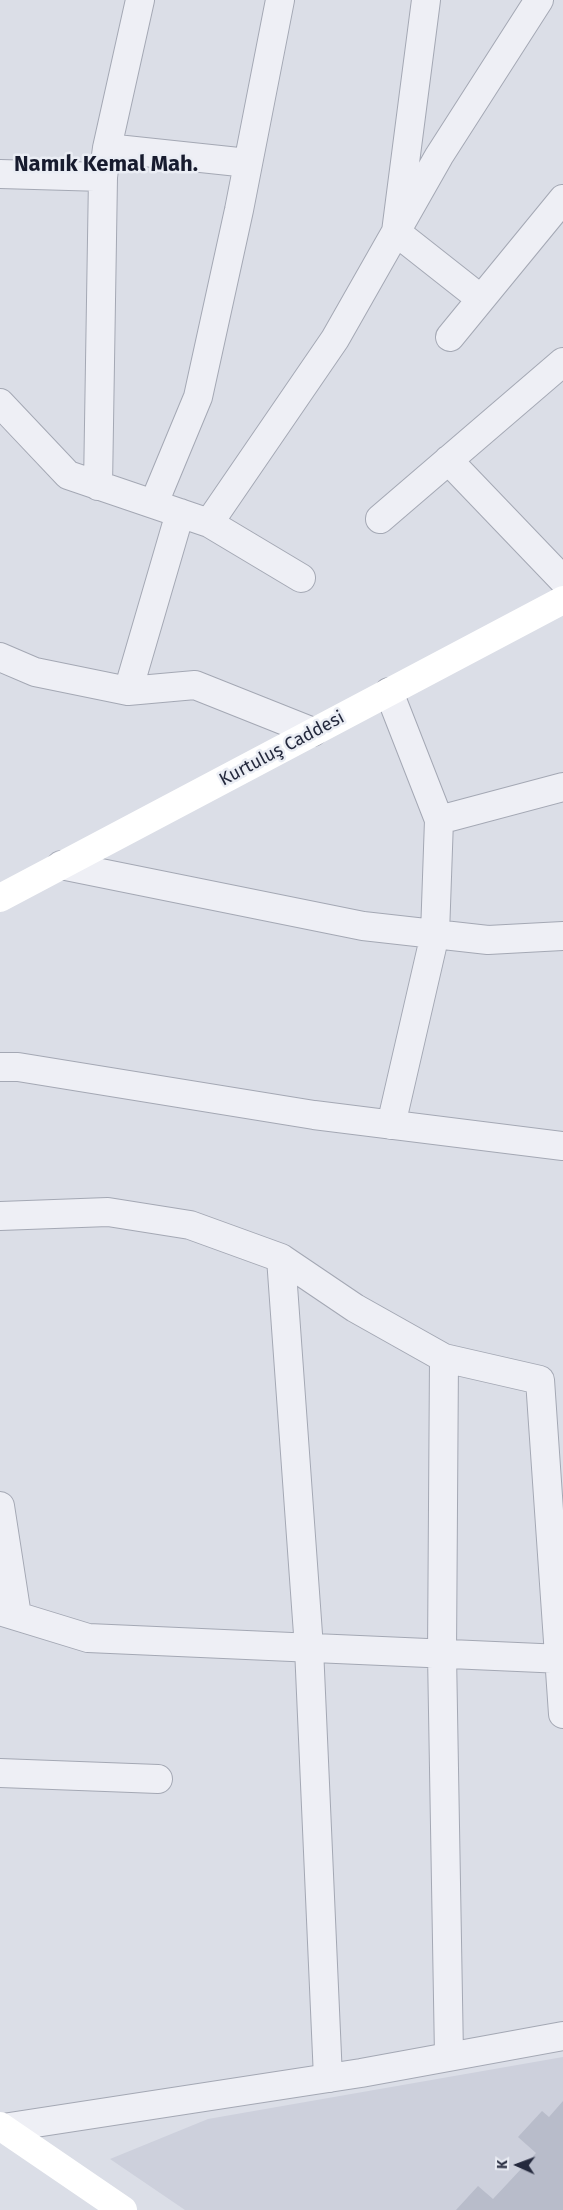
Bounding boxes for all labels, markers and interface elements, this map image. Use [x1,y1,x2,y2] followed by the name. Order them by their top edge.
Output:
[14,152,198,178] district label: Namık Kemal Mah.
[216,707,348,791] street label: Kurtuluş Caddesi
[493,2140,543,2190] north arrow
[494,2160,511,2169] text: K

